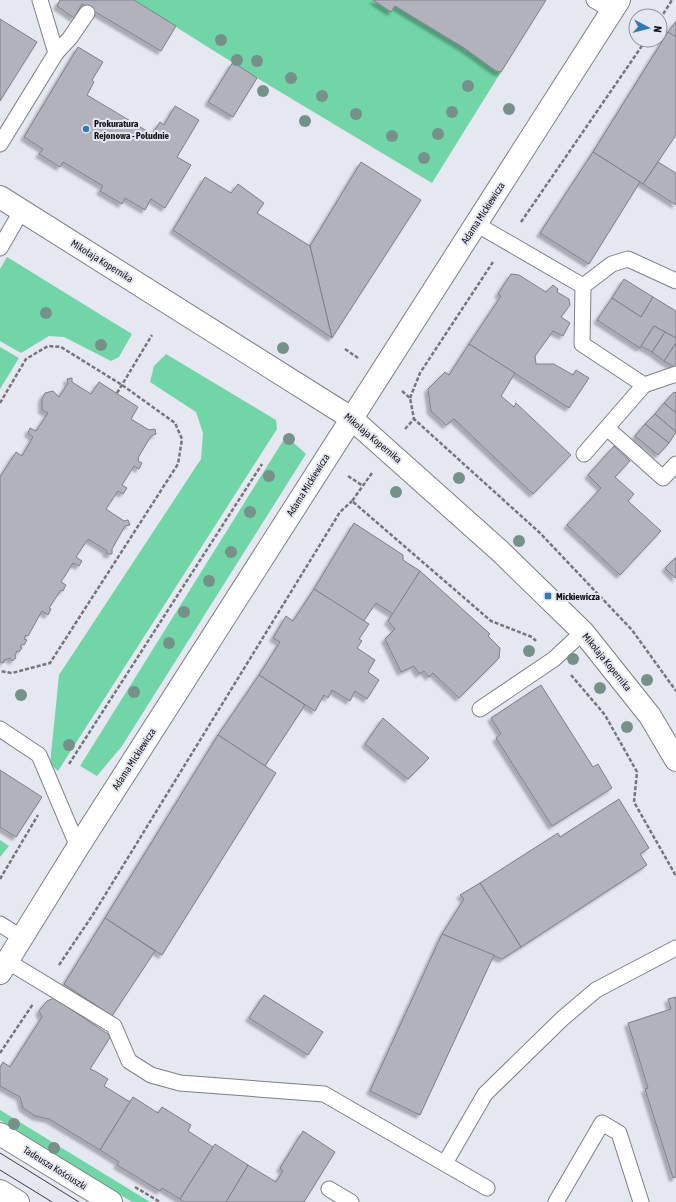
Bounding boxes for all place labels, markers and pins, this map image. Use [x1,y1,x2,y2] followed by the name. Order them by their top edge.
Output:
[94,118,170,141] place label: Prokuratura Rejonowa - Południe
[81,124,91,134] marker: Prokuratura Rejonowa - Południe
[543,591,553,601] marker: Mickiewicza
[556,591,600,602] place label: Mickiewicza

